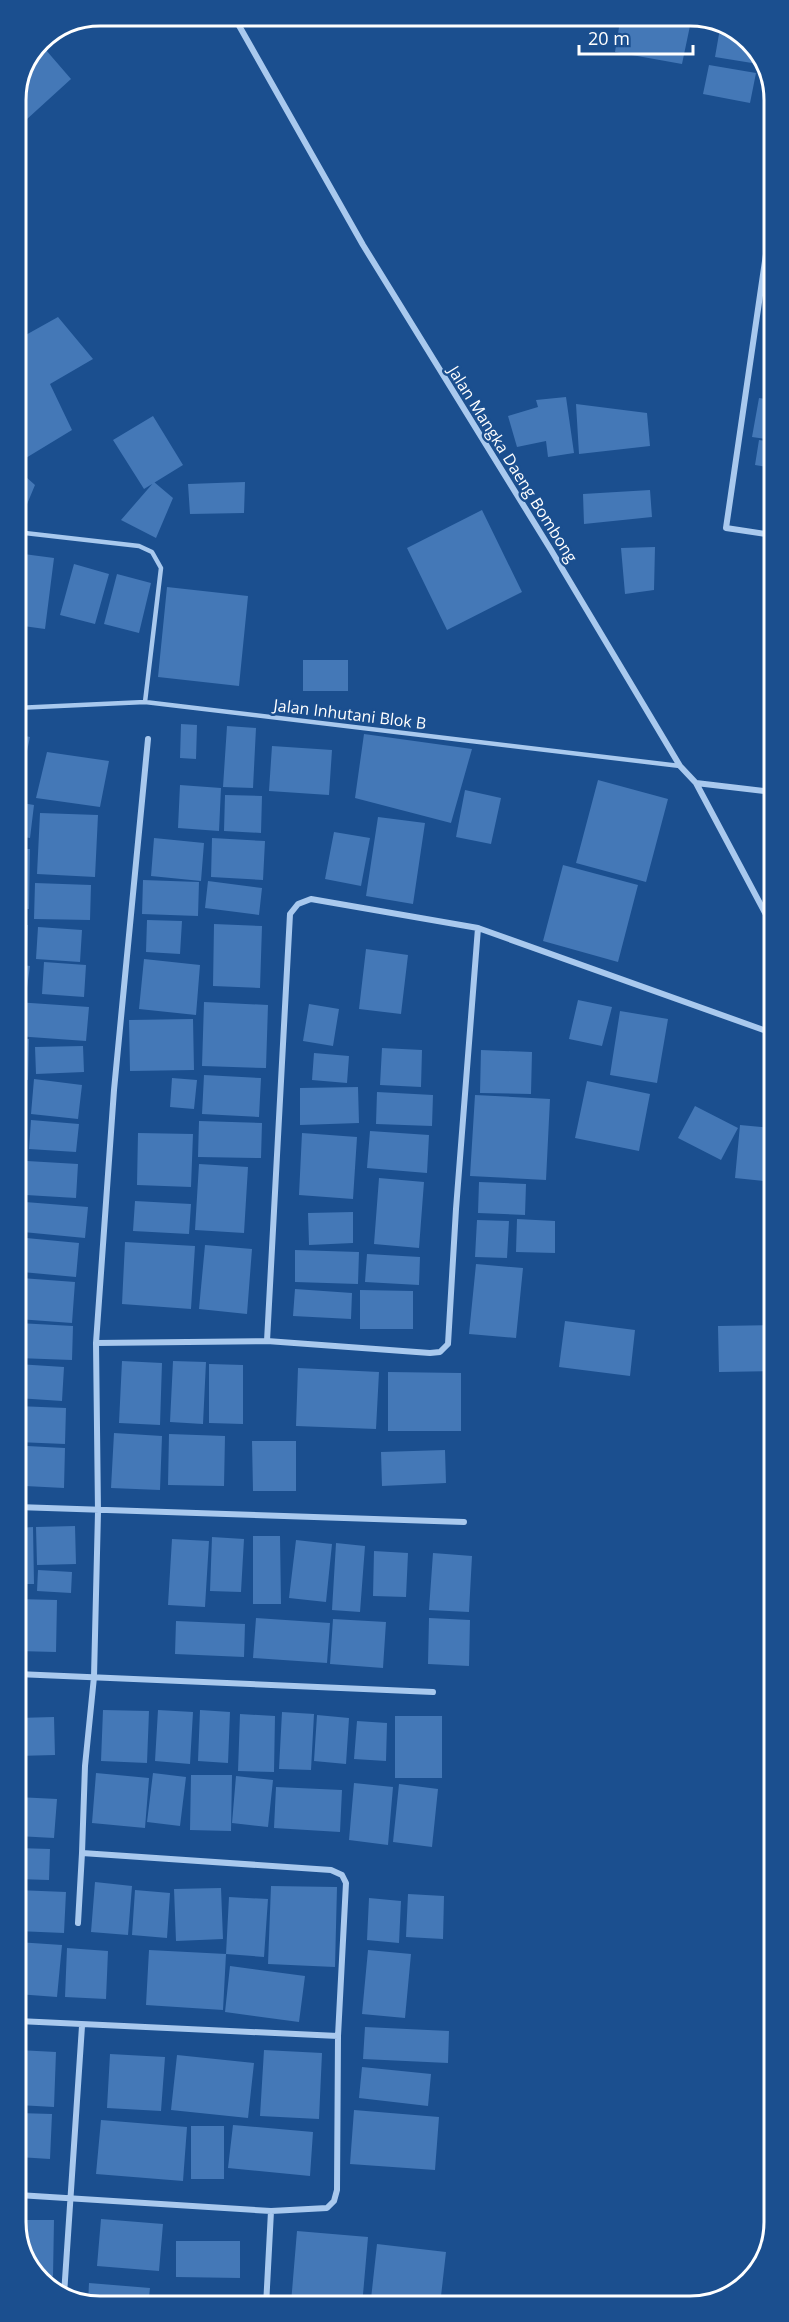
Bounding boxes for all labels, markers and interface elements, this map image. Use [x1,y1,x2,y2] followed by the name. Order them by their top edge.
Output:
[579,18,693,56] scale bar
[588,26,630,50] text: 20 m
[442,360,583,567] street label: Jalan Mangka Daeng Bombong
[270,693,428,734] street label: Jalan Inhutani Blok B

